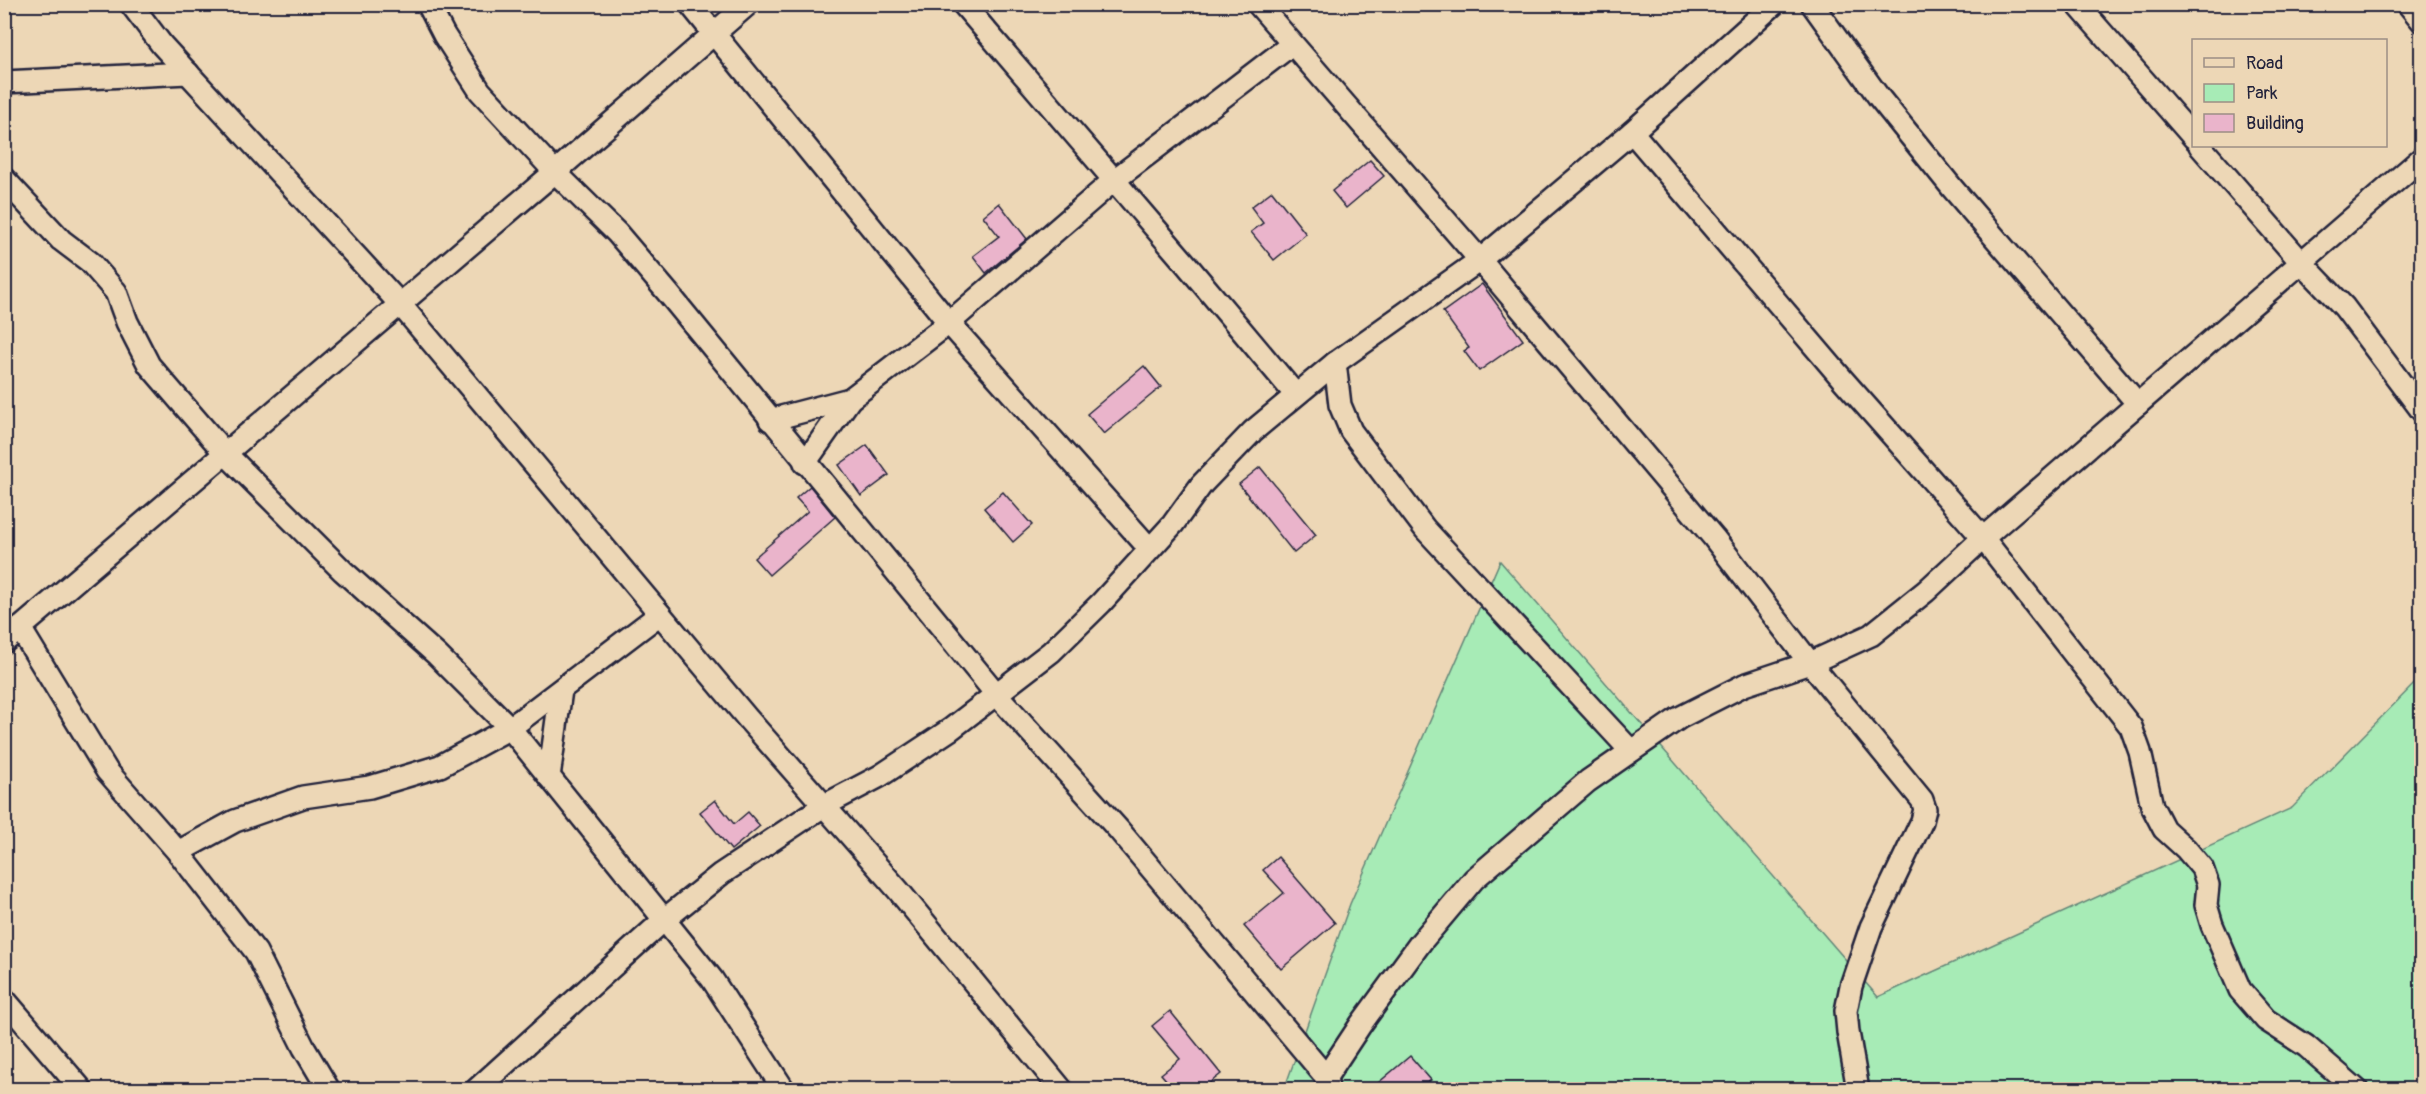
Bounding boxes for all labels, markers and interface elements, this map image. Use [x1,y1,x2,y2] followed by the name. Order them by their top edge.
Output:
[2192,39,2387,147] legend
[2246,52,2283,75] text: Road
[2246,82,2278,105] text: Park
[2246,112,2304,135] text: Building

